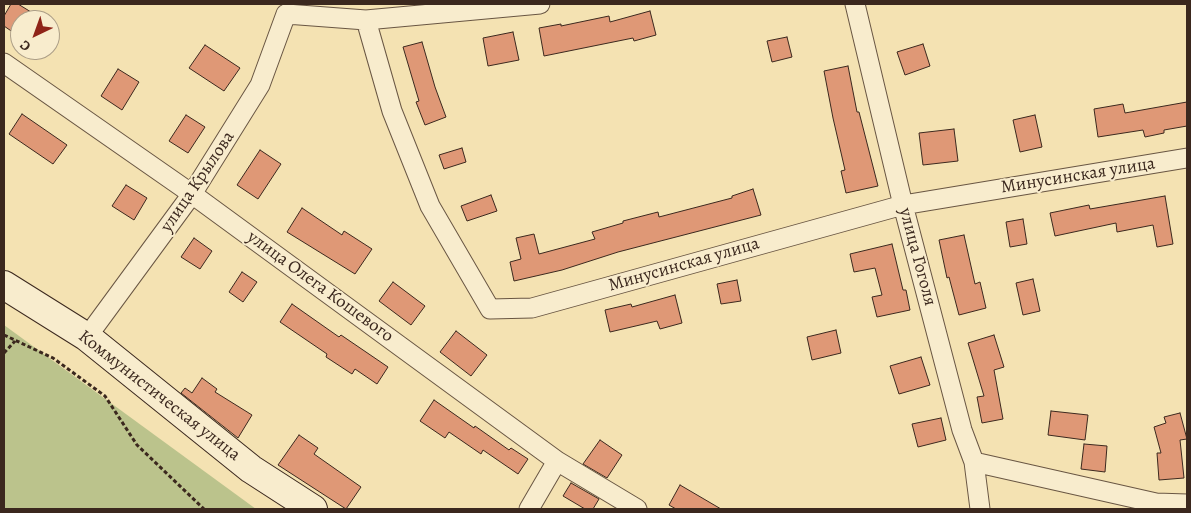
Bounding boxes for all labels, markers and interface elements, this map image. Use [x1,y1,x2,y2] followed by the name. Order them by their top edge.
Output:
[10,10,60,60] north arrow
[16,36,35,56] text: С
[156,127,240,237] street label: улица Крылова
[999,153,1157,199] street label: Минусинская улица
[894,206,940,308] street label: улица Гоголя
[243,227,397,347] street label: улица Олега Кошевого
[606,233,762,297] street label: Минусинская улица
[74,326,244,466] street label: Коммунистическая улица

